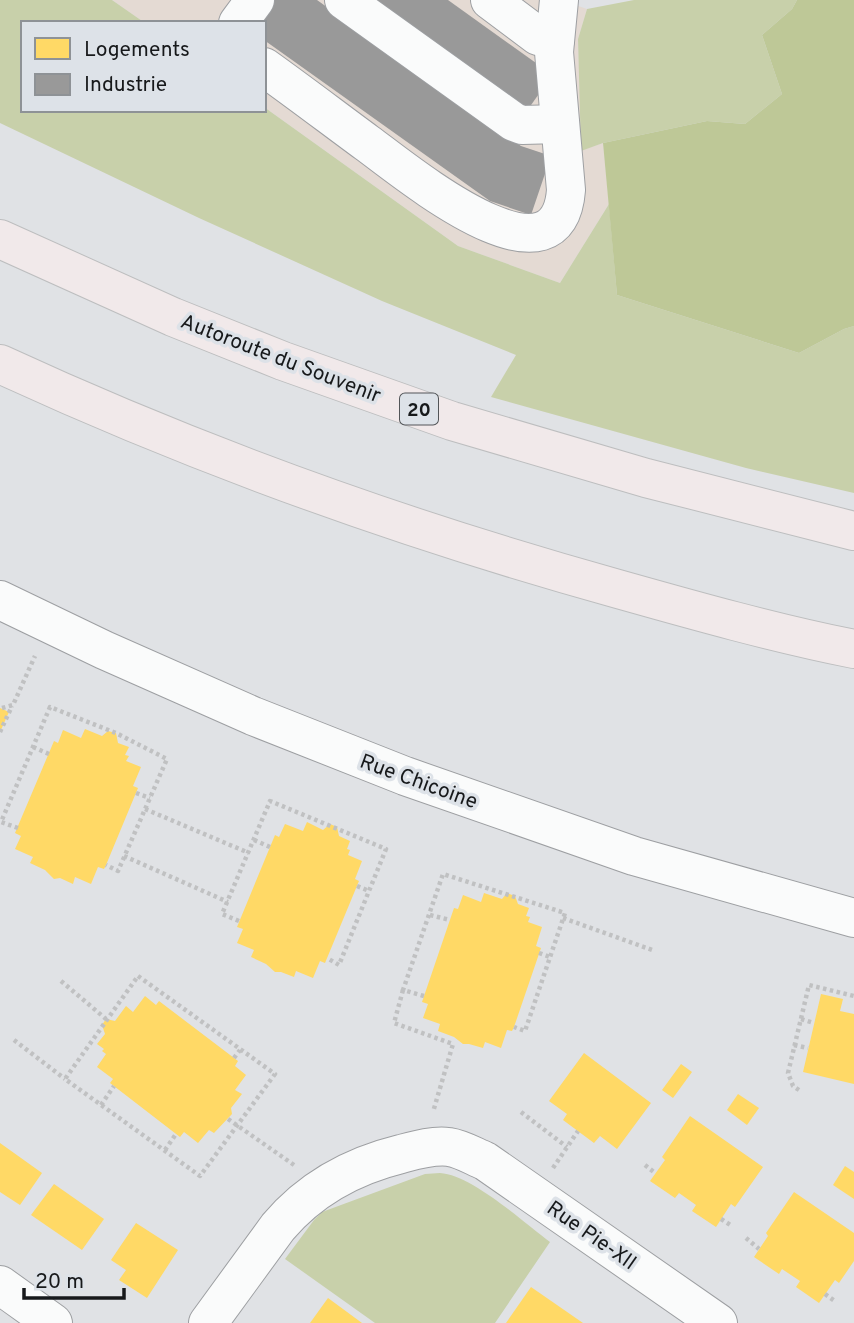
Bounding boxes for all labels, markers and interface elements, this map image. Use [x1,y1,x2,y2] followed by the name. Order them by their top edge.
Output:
[21,21,266,112] legend
[84,37,190,64] text: Logements
[84,72,167,99] text: Industrie
[176,309,384,410] street label: Autoroute du Souvenir
[400,394,438,424] road number: 20
[356,749,481,816] street label: Rue Chicoine
[541,1195,641,1277] street label: Rue Pie-XII
[24,1256,124,1300] scale bar
[35,1269,84,1296] text: 20 m

